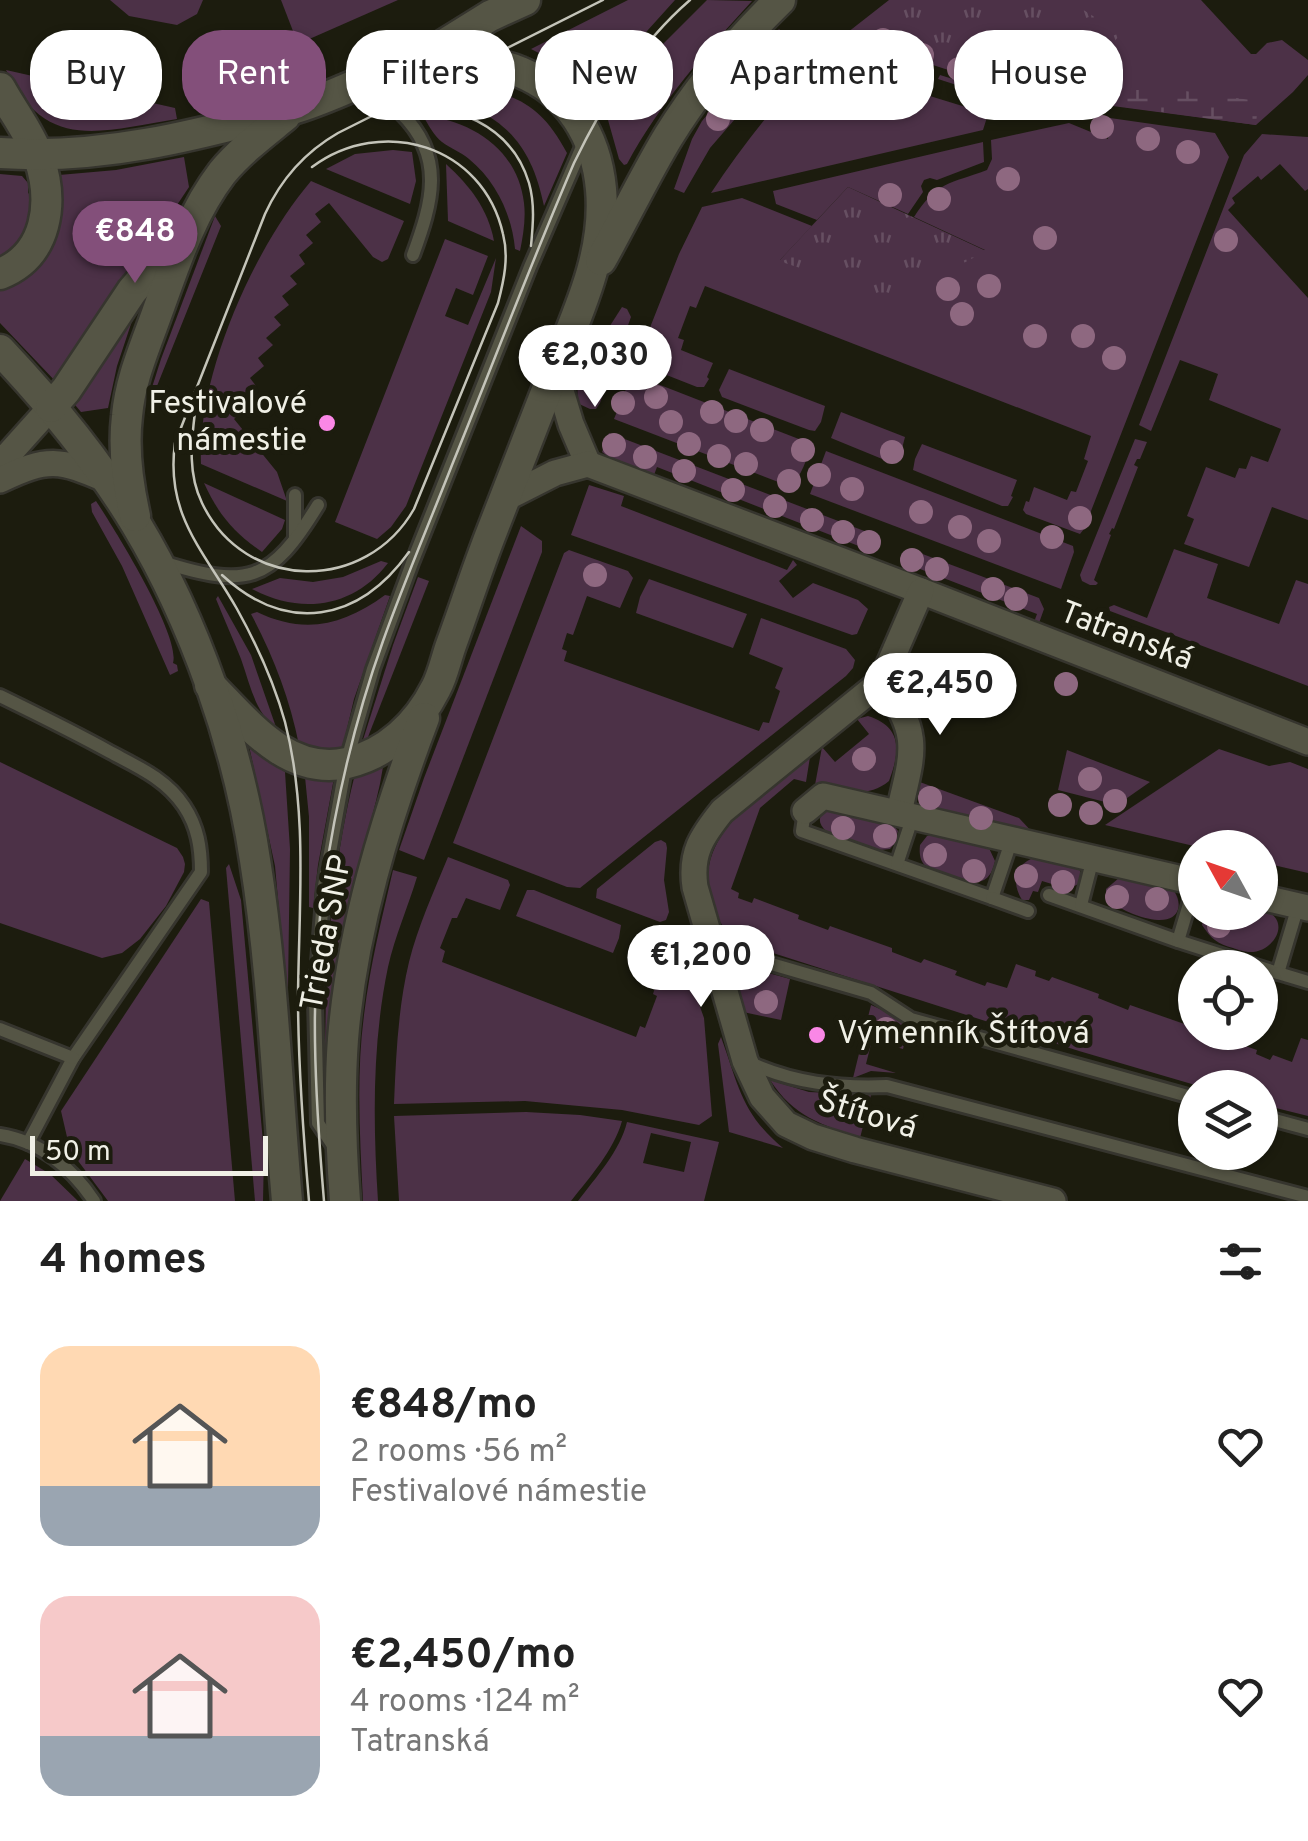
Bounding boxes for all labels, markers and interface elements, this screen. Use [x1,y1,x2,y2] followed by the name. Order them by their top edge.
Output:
[30,30,162,120] chip: Buy
[182,30,326,120] chip: Rent
[346,30,515,120] chip: Filters
[535,30,673,120] chip: New
[693,30,934,120] chip: Apartment
[954,30,1123,120] chip: House
[76,201,194,286] pin: €848
[94,213,176,253] text: €848
[514,325,676,410] pin: €2,030
[541,337,649,377] text: €2,030
[148,385,307,462] place label: Festivalové námestie
[316,412,338,434] marker: Festivalové námestie
[1054,593,1198,681] street label: Tatranská
[859,653,1021,738] pin: €2,450
[886,665,994,705] text: €2,450
[1178,830,1278,930] north arrow
[1178,830,1278,1170] map controls
[293,852,363,1014] street label: Trieda SNP
[620,925,782,1010] pin: €1,200
[649,937,753,977] text: €1,200
[1178,950,1278,1050] button: locate
[837,1012,1089,1055] place label: Výmenník Štítová
[806,1024,828,1046] marker: Výmenník Štítová
[1178,1070,1278,1170] button: layers
[812,1079,922,1150] street label: Štítová
[30,1131,268,1176] scale bar
[45,1135,111,1171] text: 50 m
[1213,1234,1268,1289] icon: filters
[40,1235,207,1288] text: 4 homes
[350,1380,537,1433] text: €848/mo
[120,1386,240,1506] icon: home
[1213,1419,1268,1474] icon: heart
[350,1433,567,1473] text: 2 rooms · 56 m²
[350,1473,647,1513] text: Festivalové námestie
[350,1630,576,1683] text: €2,450/mo
[120,1636,240,1756] icon: home
[1213,1669,1268,1724] icon: heart
[350,1683,580,1723] text: 4 rooms · 124 m²
[350,1723,490,1763] text: Tatranská

